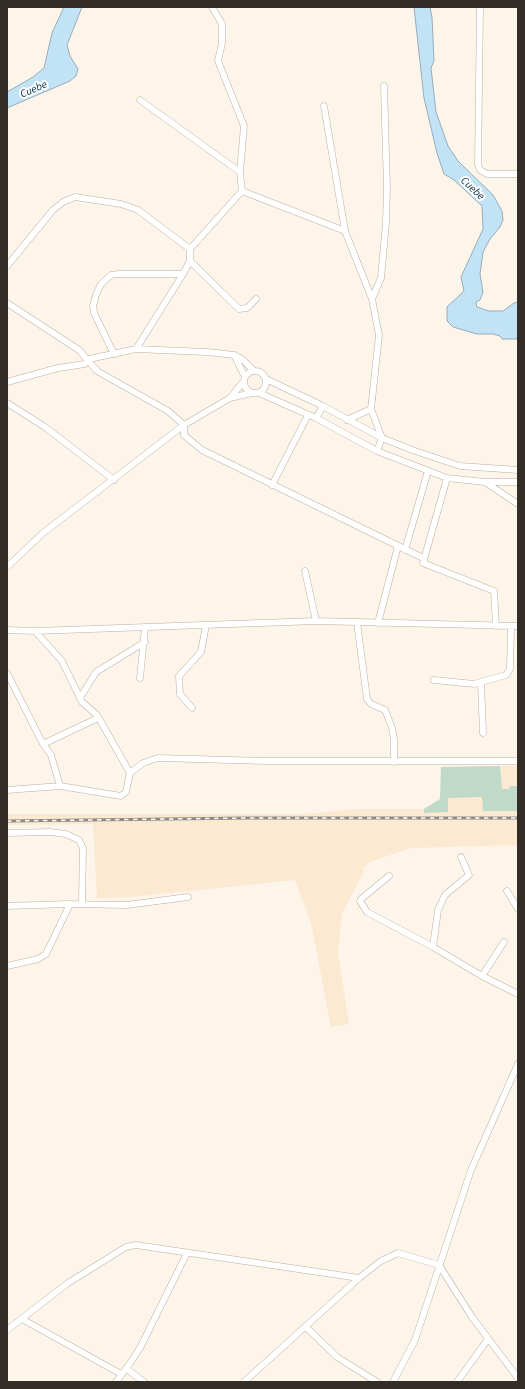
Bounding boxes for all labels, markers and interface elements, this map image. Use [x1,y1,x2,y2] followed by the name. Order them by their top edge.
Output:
[18,78,50,102] water label: Cuebe
[457,175,487,203] water label: Cuebe

